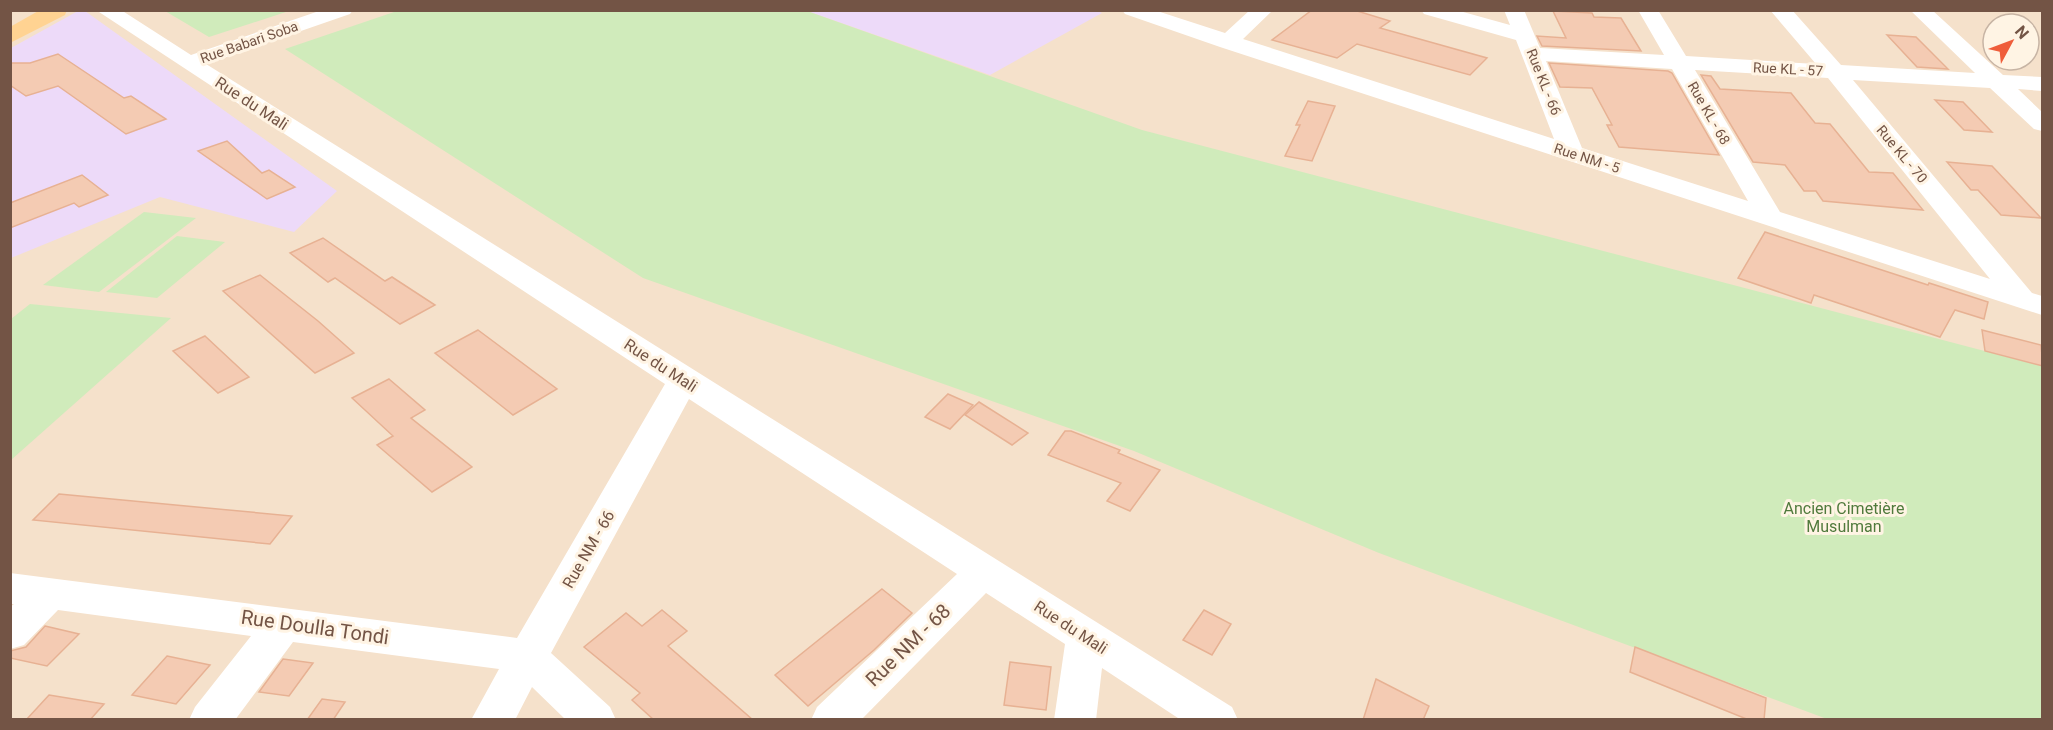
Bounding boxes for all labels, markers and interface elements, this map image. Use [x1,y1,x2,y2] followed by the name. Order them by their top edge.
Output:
[1981,12,2041,72] north arrow
[198,18,300,66] street label: Rue Babari Soba
[2011,22,2033,43] text: N
[1523,46,1565,118] street label: Rue KL - 66
[1753,59,1824,79] street label: Rue KL - 57
[212,73,292,134] street label: Rue du Mali
[1685,79,1734,147] street label: Rue KL - 68
[1873,122,1931,186] street label: Rue KL - 70
[1552,140,1622,176] street label: Rue NM - 5
[621,335,701,396] street label: Rue du Mali
[1783,499,1905,536] park label: Ancien Cimetière Musulman
[558,507,618,592] street label: Rue NM - 66
[1031,597,1111,658] street label: Rue du Mali
[861,599,955,691] street label: Rue NM - 68
[239,605,391,649] street label: Rue Doulla Tondi

